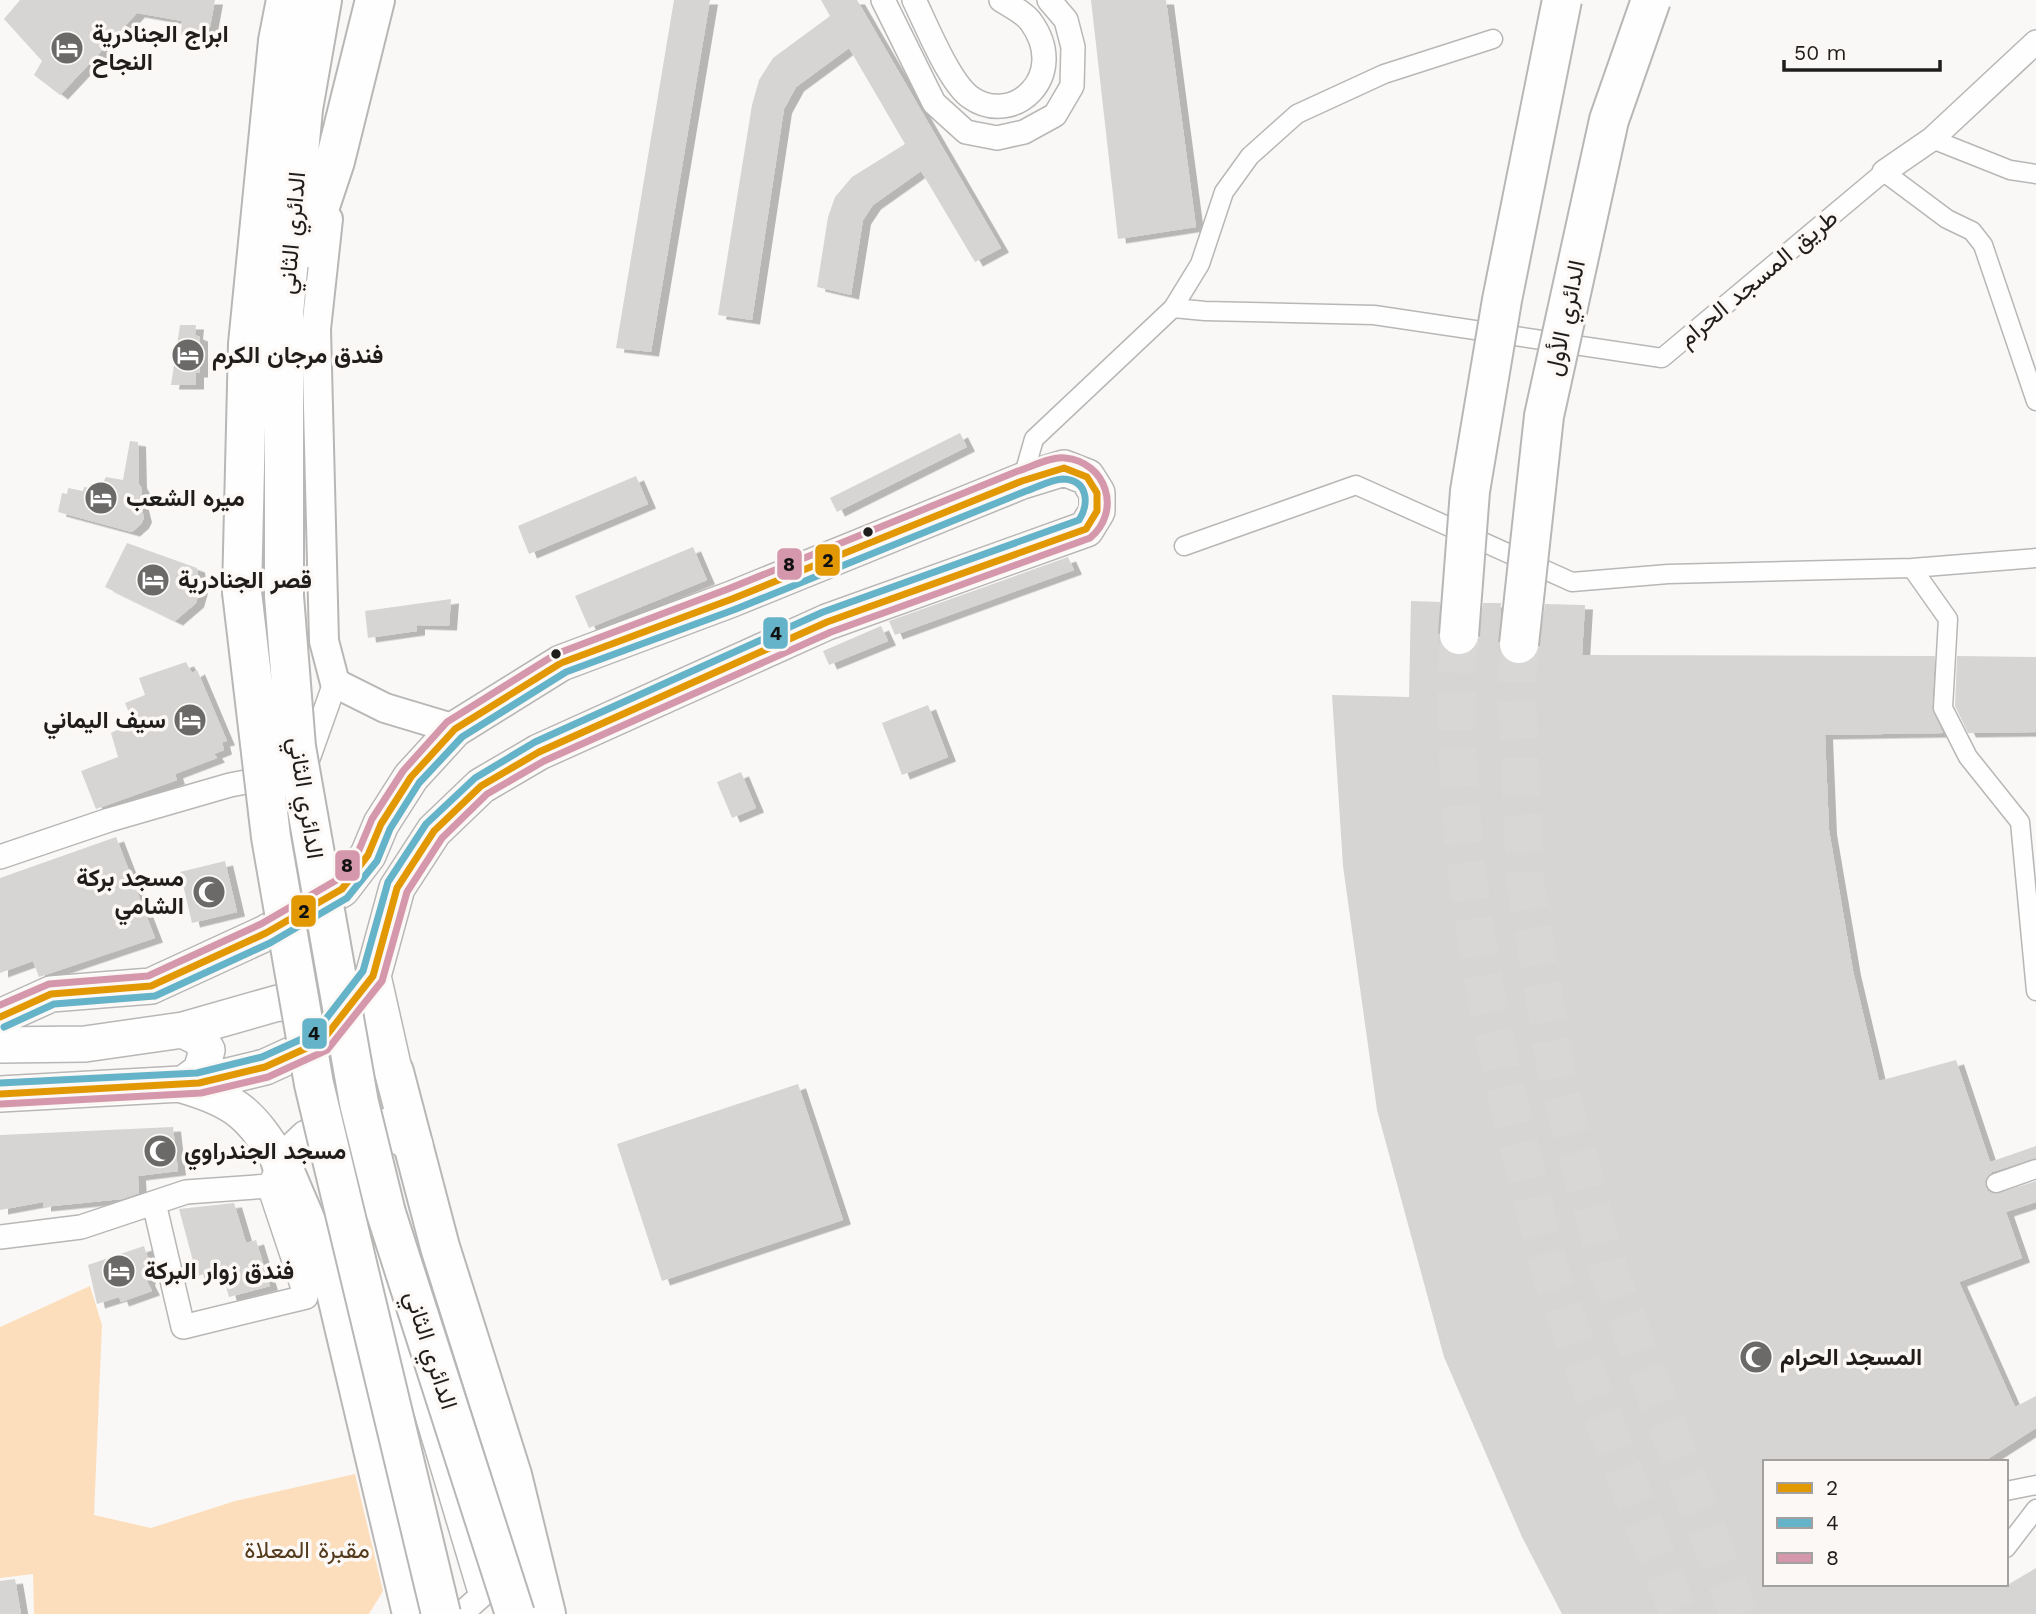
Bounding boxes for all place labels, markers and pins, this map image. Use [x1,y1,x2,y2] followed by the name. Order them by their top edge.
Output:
[92,20,229,78] place label: ابراج الجنادرية النجاح
[48,29,86,67] hotel icon: ابراج الجنادرية النجاح
[169,336,207,374] hotel icon: فندق مرجان الكرم
[212,341,384,371] place label: فندق مرجان الكرم
[82,479,120,517] hotel icon: ميره الشعب
[126,484,245,513] place label: ميره الشعب
[861,525,875,539] unlabelled marker
[134,561,172,599] hotel icon: قصر الجنادرية
[178,566,312,595] place label: قصر الجنادرية
[549,647,563,661] unlabelled marker
[171,701,209,739] hotel icon: سيف اليماني
[43,706,166,740] place label: سيف اليماني
[76,864,184,926] place label: مسجد بركة الشامي
[190,873,228,911] mosque icon: مسجد بركة الشامي
[141,1132,179,1170] mosque icon: مسجد الجندراوي
[184,1137,346,1171] place label: مسجد الجندراوي
[100,1252,138,1290] hotel icon: فندق زوار البركة
[144,1257,294,1286] place label: فندق زوار البركة
[1737,1338,1775,1376] mosque icon: المسجد الحرام
[1780,1343,1922,1373] place label: المسجد الحرام

